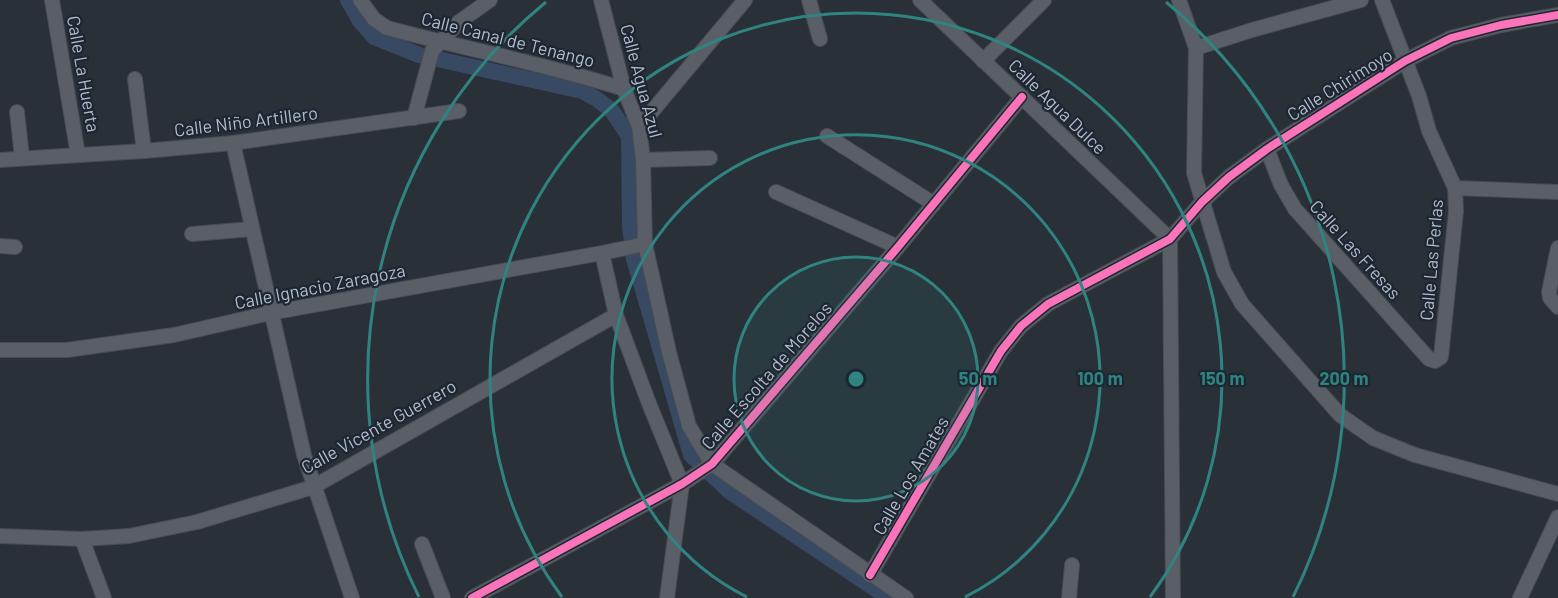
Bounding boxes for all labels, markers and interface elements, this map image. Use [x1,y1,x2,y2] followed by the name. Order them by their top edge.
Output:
[419,7,597,71] street label: Calle Canal de Tenango
[63,14,105,134] street label: Calle La Huerta
[616,21,668,140] street label: Calle Agua Azul
[1283,43,1396,125] street label: Calle Chirimoyo
[1004,54,1111,159] street label: Calle Agua Dulce
[173,101,319,141] street label: Calle Niño Artillero
[1306,195,1406,303] street label: Calle Las Fresas
[1415,198,1447,321] street label: Calle Las Perlas
[233,259,407,313] street label: Calle Ignacio Zaragoza
[696,297,836,454] street label: Calle Escolta de Morelos
[959,367,997,389] text: 50 m
[1077,367,1123,389] text: 100 m
[1200,367,1244,389] text: 150 m
[1319,367,1369,389] text: 200 m
[846,369,866,389] centre of rings
[297,374,460,478] street label: Calle Vicente Guerrero
[867,412,953,539] street label: Calle Los Amates

